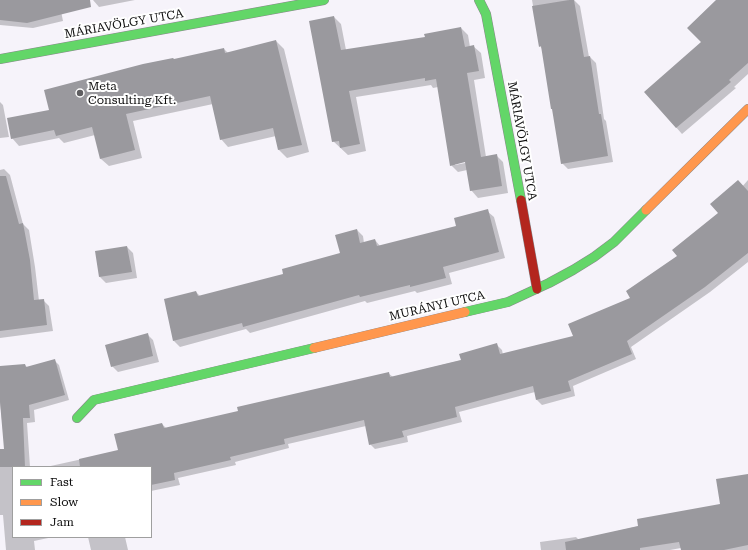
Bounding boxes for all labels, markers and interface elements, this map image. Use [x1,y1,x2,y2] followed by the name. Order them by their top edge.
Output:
[63,6,185,42] street label: MÁRIAVÖLGY UTCA
[88,79,176,107] place label: Meta Consulting Kft.
[504,80,540,202] street label: MÁRIAVÖLGY UTCA
[75,88,85,98] marker: Meta Consulting Kft.
[388,288,486,324] street label: MURÁNYI UTCA
[12,466,152,538] legend
[50,475,73,489] text: Fast
[50,495,78,509] text: Slow
[50,515,74,529] text: Jam

